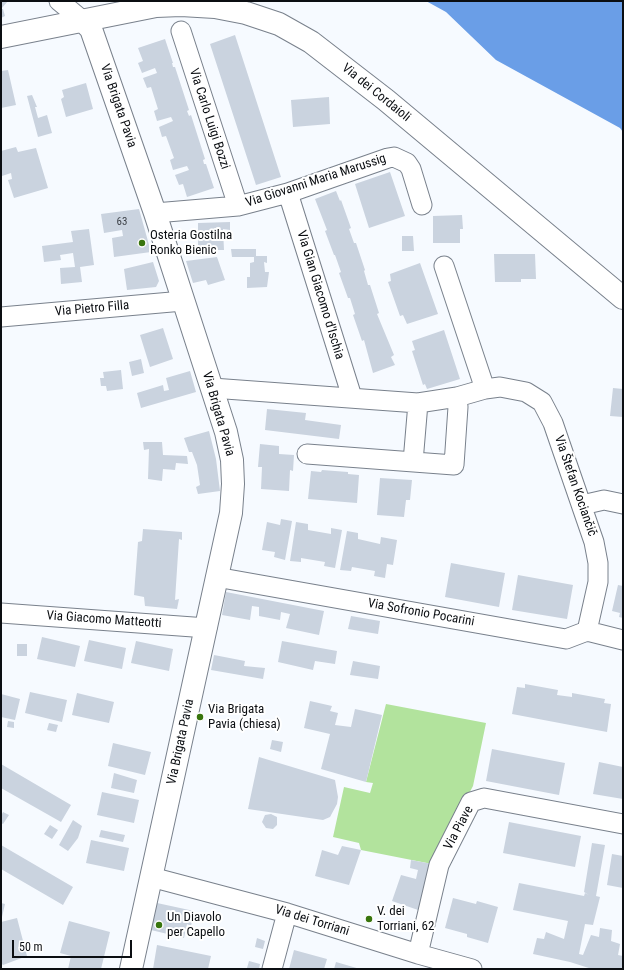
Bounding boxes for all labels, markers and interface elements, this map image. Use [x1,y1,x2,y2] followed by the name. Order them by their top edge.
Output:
[338,61,414,125] street label: Via dei Cordaioli
[96,62,140,150] street label: Via Brigata Pavia
[185,67,233,171] street label: Via Carlo Luigi Bozzi
[244,151,388,211] street label: Via Giovanni Maria Marussig
[117,215,127,229] house number: 63
[150,228,232,259] place label: Osteria Gostilna Ronko Bienic
[293,229,347,361] street label: Via Gian Giacomo d'Ischia
[137,238,147,248] marker: Osteria Gostilna Ronko Bienic
[54,298,130,320] street label: Via Pietro Filla
[198,370,238,458] street label: Via Brigata Pavia
[550,433,600,539] street label: Via Štefan Kociančič
[366,596,476,630] street label: Via Sofronio Pocarini
[46,608,162,632] street label: Via Giacomo Matteotti
[164,698,198,786] street label: Via Brigata Pavia
[208,702,281,733] place label: Via Brigata Pavia (chiesa)
[195,712,205,722] marker: Via Brigata Pavia (chiesa)
[441,803,477,853] street label: Via Piave
[273,902,351,940] street label: Via dei Torriani
[377,904,434,935] place label: V. dei Torriani, 62
[167,910,225,941] place label: Un Diavolo per Capello
[364,914,374,924] marker: V. dei Torriani, 62
[154,920,164,930] marker: Un Diavolo per Capello
[14,932,134,958] scale bar
[19,940,43,954] text: 50 m

